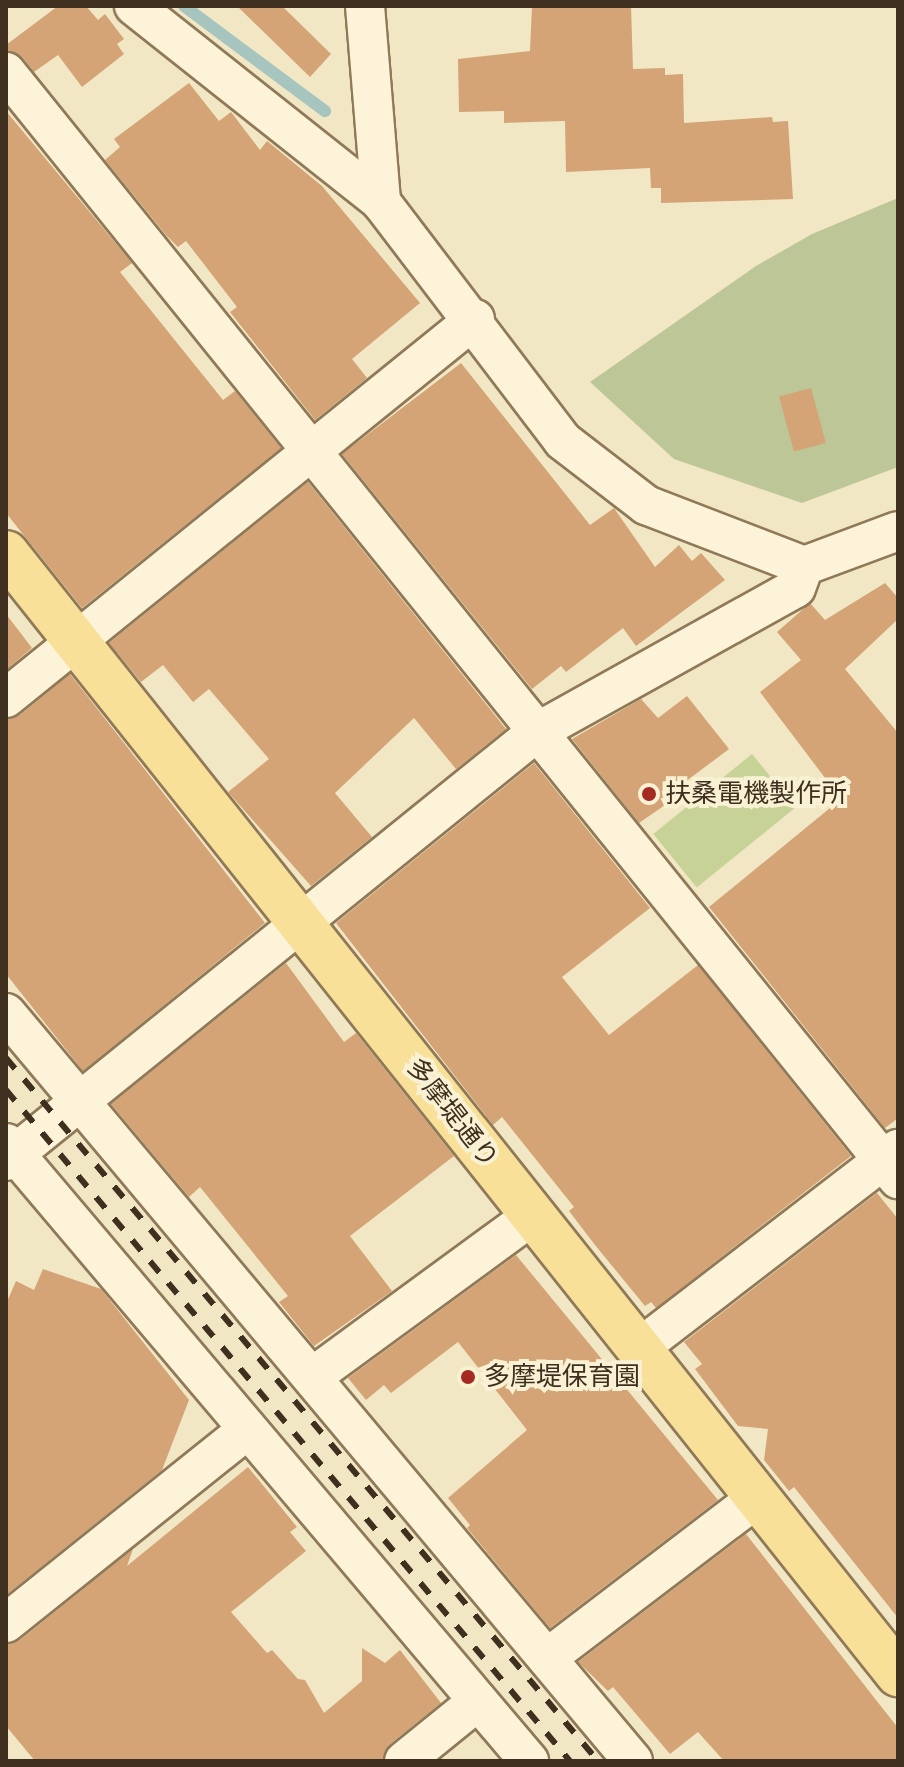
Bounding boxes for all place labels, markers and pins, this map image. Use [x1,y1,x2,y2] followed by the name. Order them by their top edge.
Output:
[665,778,847,810] place label: 扶桑電機製作所
[640,785,658,803] marker: 扶桑電機製作所
[484,1361,640,1393] place label: 多摩堤保育園
[459,1368,477,1386] marker: 多摩堤保育園

